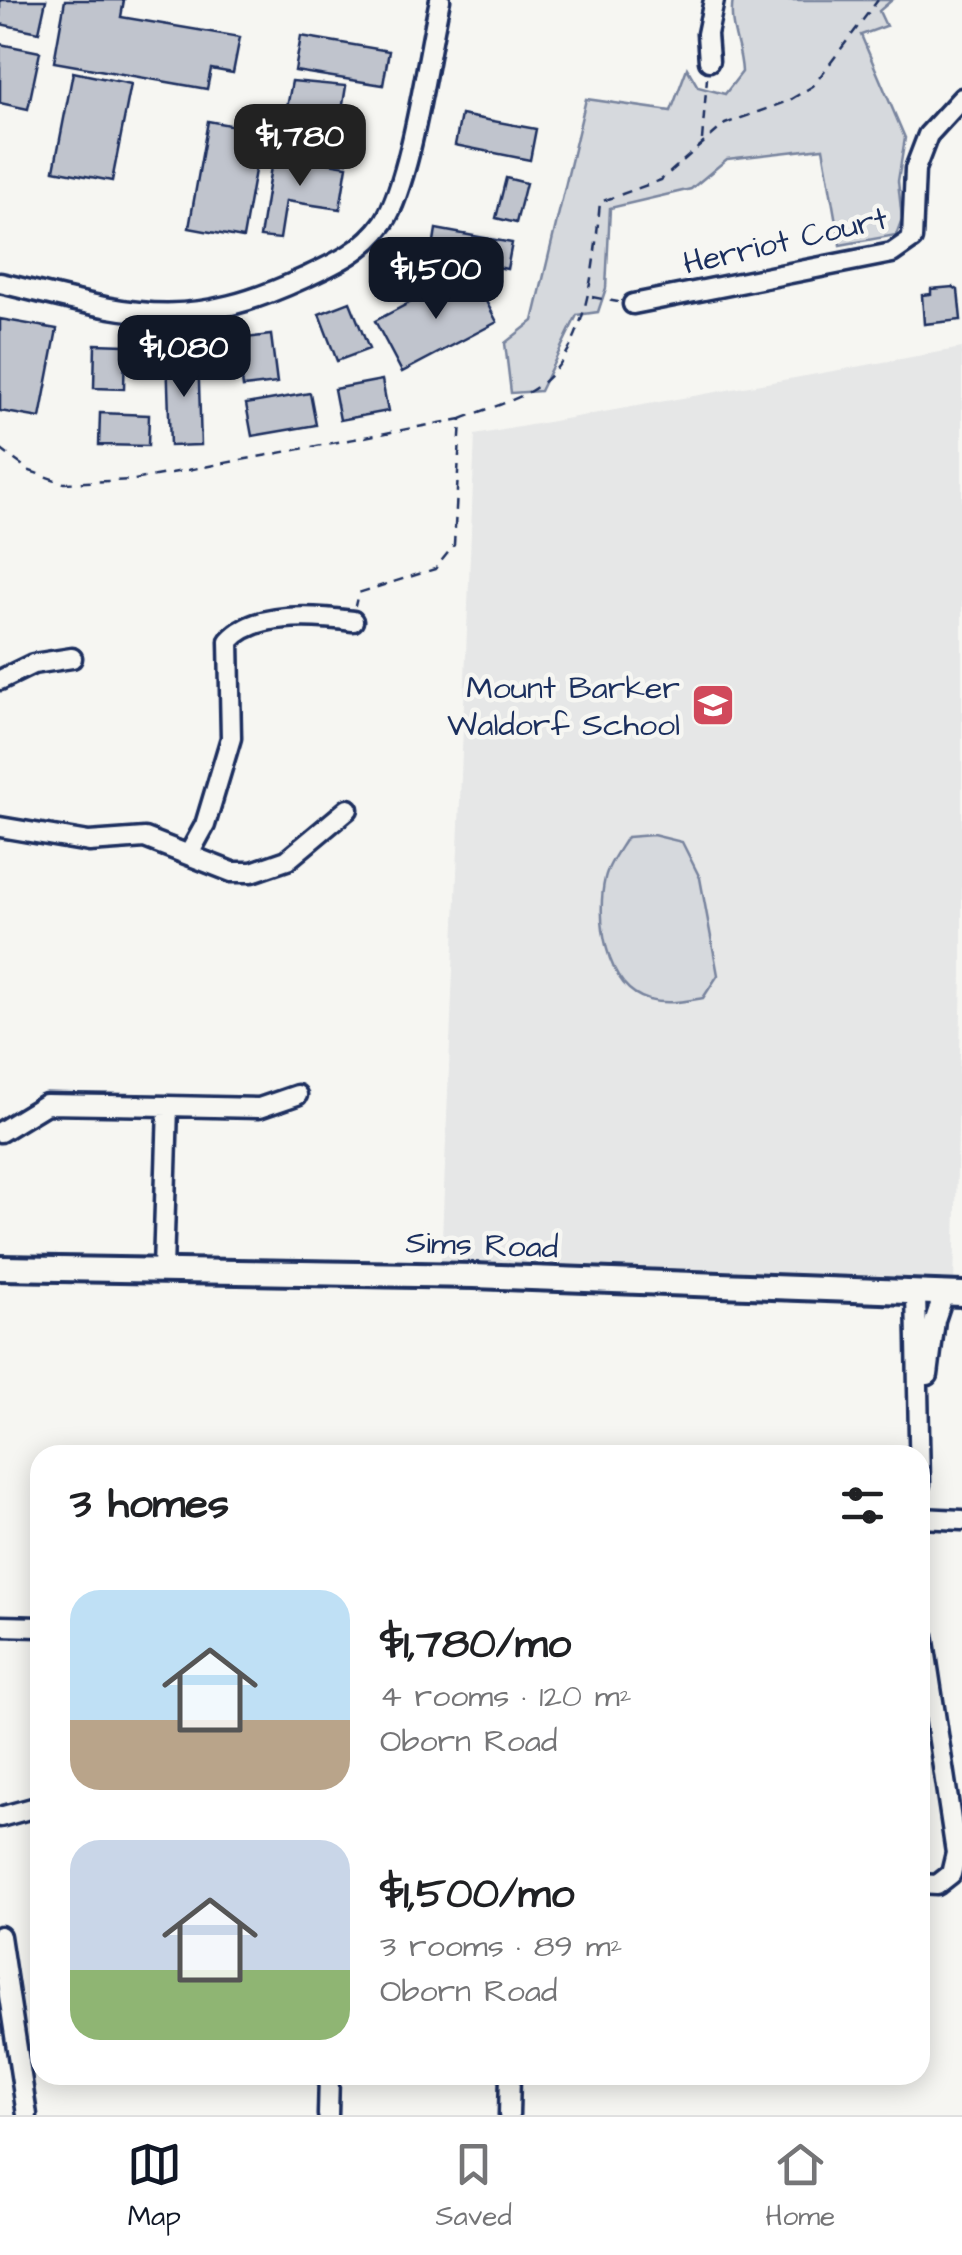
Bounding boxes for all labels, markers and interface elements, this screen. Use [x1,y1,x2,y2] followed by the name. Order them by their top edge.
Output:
[219,104,381,189] pin: $1,780
[256,114,344,159] text: $1,780
[679,196,892,287] street label: Herriot Court
[355,237,517,322] pin: $1,500
[391,247,481,292] text: $1,500
[103,315,265,400] pin: $1,080
[140,325,228,370] text: $1,080
[447,666,680,748] place label: Mount Barker Waldorf School
[690,682,736,728] school or university icon: Mount Barker Waldorf School
[405,1220,559,1271] street label: Sims Road
[70,1476,229,1534] text: 3 homes
[835,1478,890,1533] icon: filters
[380,1616,571,1674] text: $1,780/mo
[150,1630,270,1750] icon: home
[380,1674,632,1719] text: 4 rooms · 120 m²
[380,1719,557,1764] text: Oborn Road
[380,1866,574,1924] text: $1,500/mo
[150,1880,270,2000] icon: home
[380,1924,623,1969] text: 3 rooms · 89 m²
[380,1969,557,2014] text: Oborn Road
[127,2137,182,2236] tab: Map
[436,2137,512,2236] tab: Saved
[765,2137,835,2236] tab: Home

